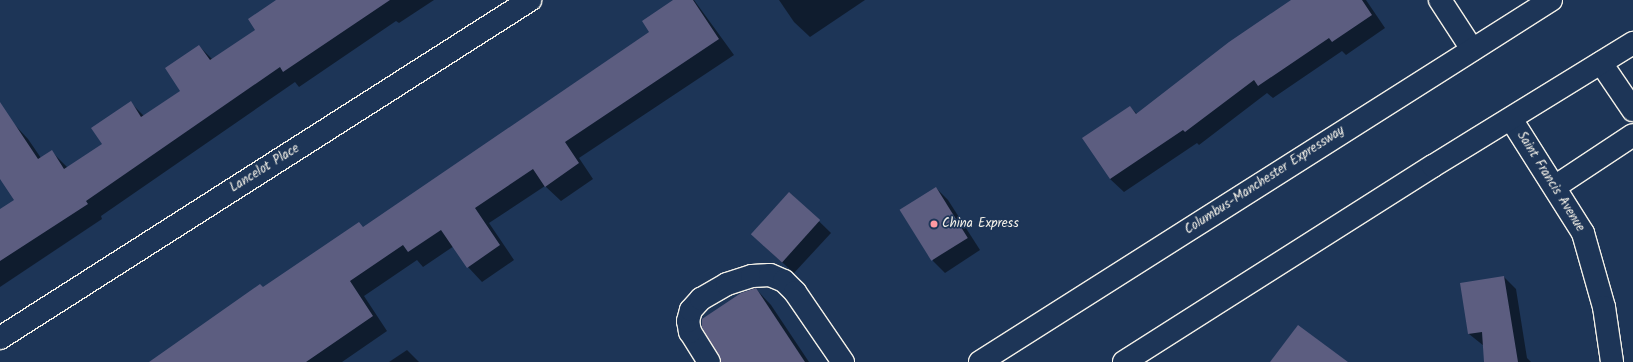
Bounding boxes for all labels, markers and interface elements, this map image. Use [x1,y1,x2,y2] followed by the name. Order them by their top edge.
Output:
[1182,123,1348,239] street label: Columbus-Manchester Expressway
[1513,129,1587,235] street label: Saint Francis Avenue
[227,141,303,197] street label: Lancelot Place
[942,216,1019,232] place label: China Express
[929,219,939,229] marker: China Express

